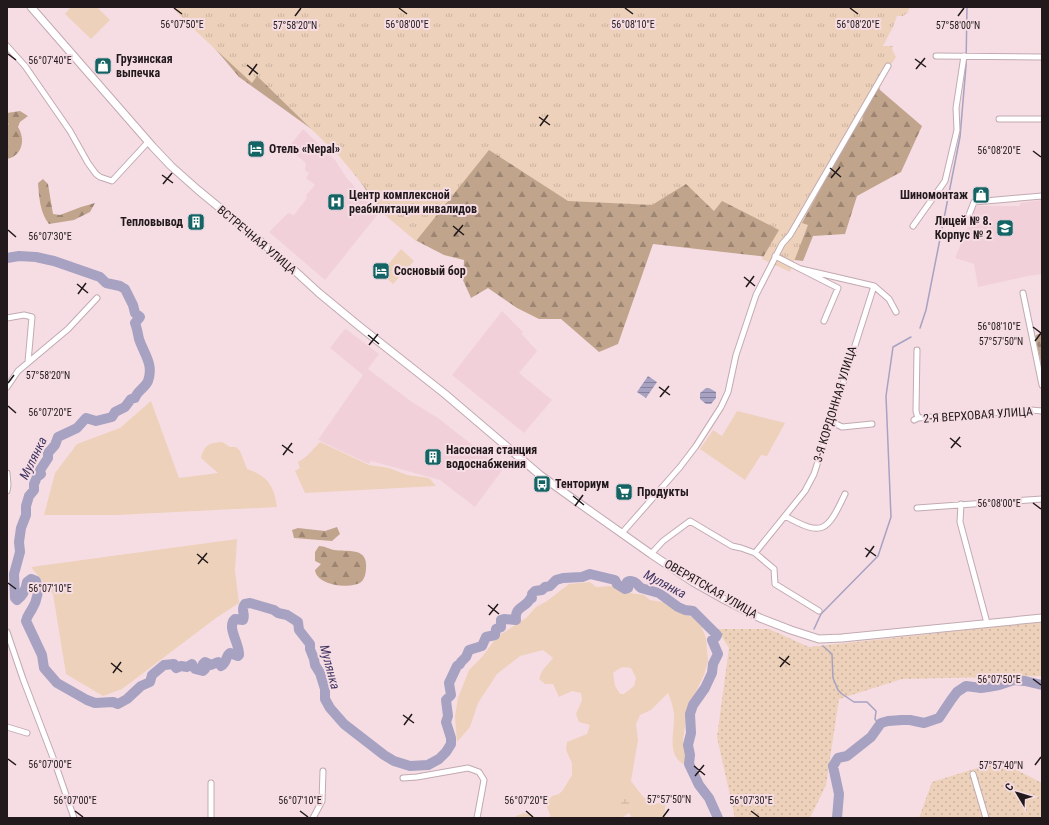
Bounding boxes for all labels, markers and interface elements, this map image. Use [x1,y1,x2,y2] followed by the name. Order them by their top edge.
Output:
[160,19,204,30] text: 56°07'50"E
[385,19,429,30] text: 56°08'00"E
[611,19,655,30] text: 56°08'10"E
[836,19,880,30] text: 56°08'20"E
[273,20,317,31] text: 57°58'20"N
[936,20,980,31] text: 57°58'00"N
[116,52,173,80] place label: Грузинская выпечка
[28,55,72,66] text: 56°07'40"E
[93,56,113,76] shop icon: Грузинская выпечка
[246,139,266,159] hotel icon: Отель «Nepal»
[269,142,340,156] place label: Отель «Nepal»
[977,145,1021,156] text: 56°08'20"E
[971,185,991,205] shop icon: Шиномонтаж
[349,188,477,216] place label: Центр комплексной реабилитации инвалидов
[900,188,968,202] place label: Шиномонтаж
[326,192,346,212] hospital icon: Центр комплексной реабилитации инвалидов
[215,203,299,277] street label: ВСТРЕЧНАЯ УЛИЦА
[186,212,206,232] building icon: Тепловывод
[935,214,992,242] place label: Лицей № 8. Корпус № 2
[120,215,183,229] place label: Тепловывод
[995,218,1015,238] school or university icon: Лицей № 8. Корпус № 2
[28,231,72,242] text: 56°07'30"E
[371,261,391,281] hotel icon: Сосновый бор
[394,264,466,278] place label: Сосновый бор
[977,321,1021,332] text: 56°08'10"E
[979,336,1023,347] text: 57°57'50"N
[811,344,859,464] street label: 3-Я КОРДОННАЯ УЛИЦА
[26,370,70,381] text: 57°58'20"N
[923,404,1033,426] street label: 2-Я ВЕРХОВАЯ УЛИЦА
[28,407,72,418] text: 56°07'20"E
[16,434,50,482] water label: Мулянка
[446,443,537,471] place label: Насосная станция водоснабжения
[423,447,443,467] building icon: Насосная станция водоснабжения
[532,474,552,494] bus stop icon: Тенториум
[555,477,609,491] place label: Тенториум
[614,482,634,502] supermarket icon: Пpoдукты
[637,485,689,499] place label: Пpoдукты
[977,498,1021,509] text: 56°08'00"E
[662,557,760,621] street label: ОВЕРЯТСКАЯ УЛИЦА
[641,567,689,601] water label: Мулянка
[28,583,72,594] text: 56°07'10"E
[317,643,343,691] water label: Мулянка
[977,674,1021,685] text: 56°07'50"E
[28,759,72,770] text: 56°07'00"E
[979,760,1023,771] text: 57°57'40"N
[997,773,1037,813] north arrow
[1002,781,1017,794] text: С
[647,794,691,805] text: 57°57'50"N
[53,795,97,806] text: 56°07'00"E
[278,795,322,806] text: 56°07'10"E
[504,795,548,806] text: 56°07'20"E
[729,795,773,806] text: 56°07'30"E

